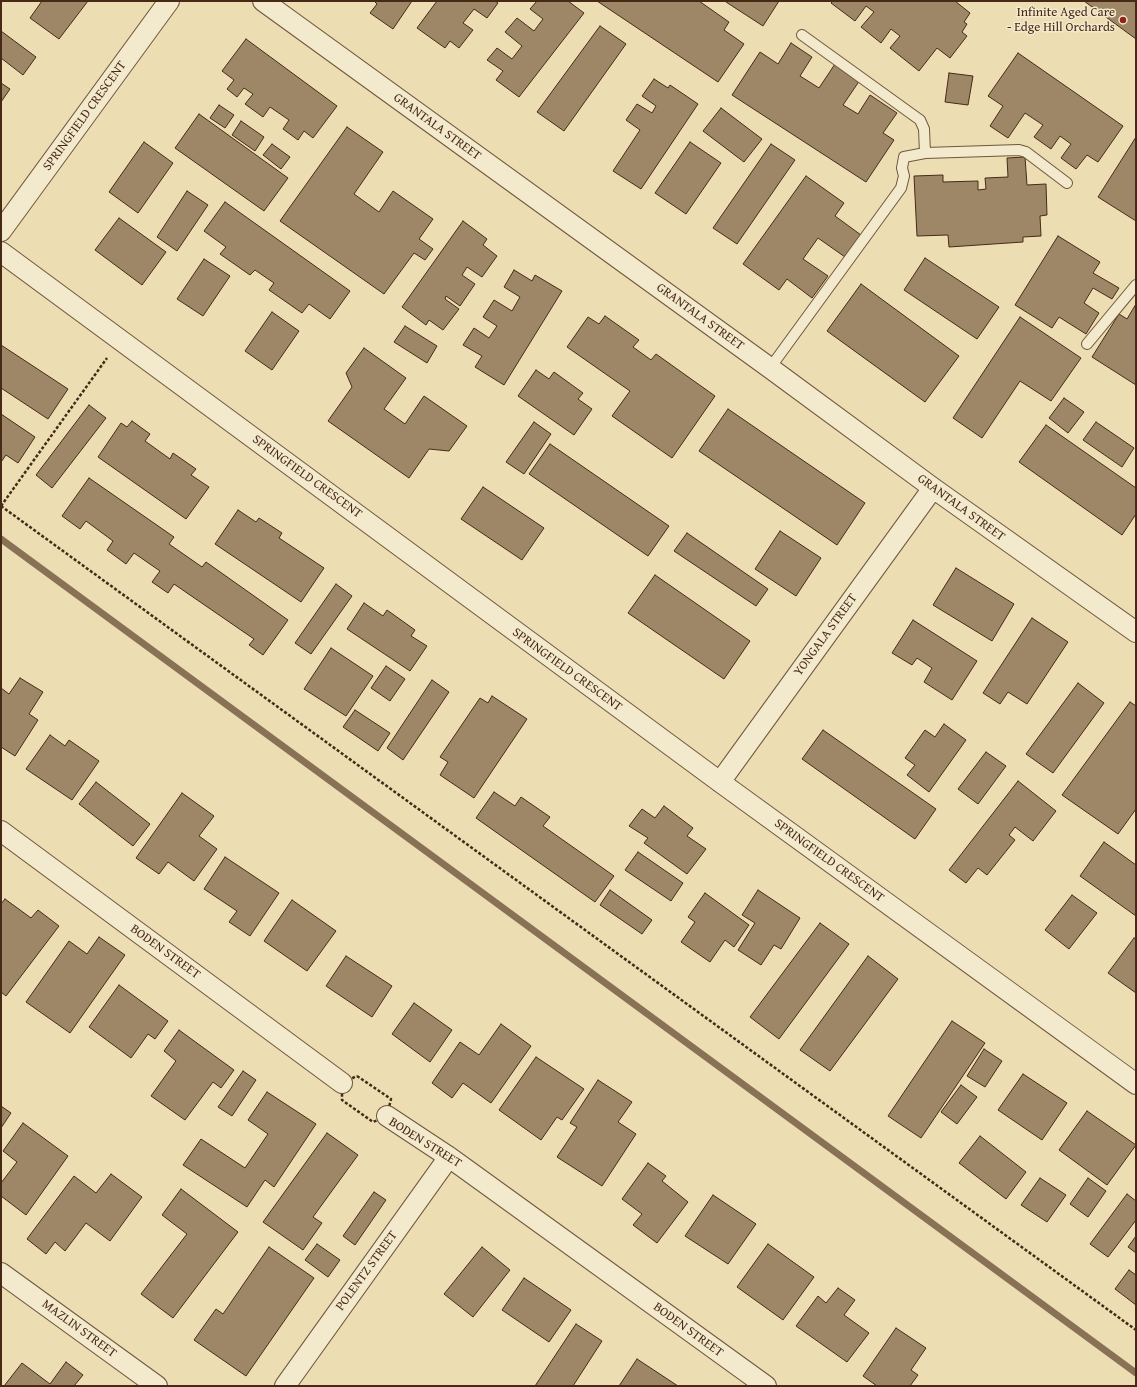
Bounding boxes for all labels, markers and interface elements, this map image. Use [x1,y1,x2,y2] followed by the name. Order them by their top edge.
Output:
[1007,5,1115,36] place label: Infinite Aged Care - Edge Hill Orchards
[1118,15,1128,25] marker: Infinite Aged Care - Edge Hill Orchards
[40,58,130,174] street label: SPRINGFIELD CRESCENT
[390,90,484,164] street label: GRANTALA STREET
[653,280,747,354] street label: GRANTALA STREET
[249,432,365,522] street label: SPRINGFIELD CRESCENT
[914,471,1008,545] street label: GRANTALA STREET
[791,591,861,679] street label: YONGALA STREET
[509,625,625,715] street label: SPRINGFIELD CRESCENT
[771,816,887,906] street label: SPRINGFIELD CRESCENT
[127,921,203,983] street label: BODEN STREET
[386,1114,464,1172] street label: BODEN STREET
[333,1228,401,1314] street label: POLENTZ STREET
[39,1297,119,1361] street label: MAZLIN STREET
[650,1299,726,1361] street label: BODEN STREET

